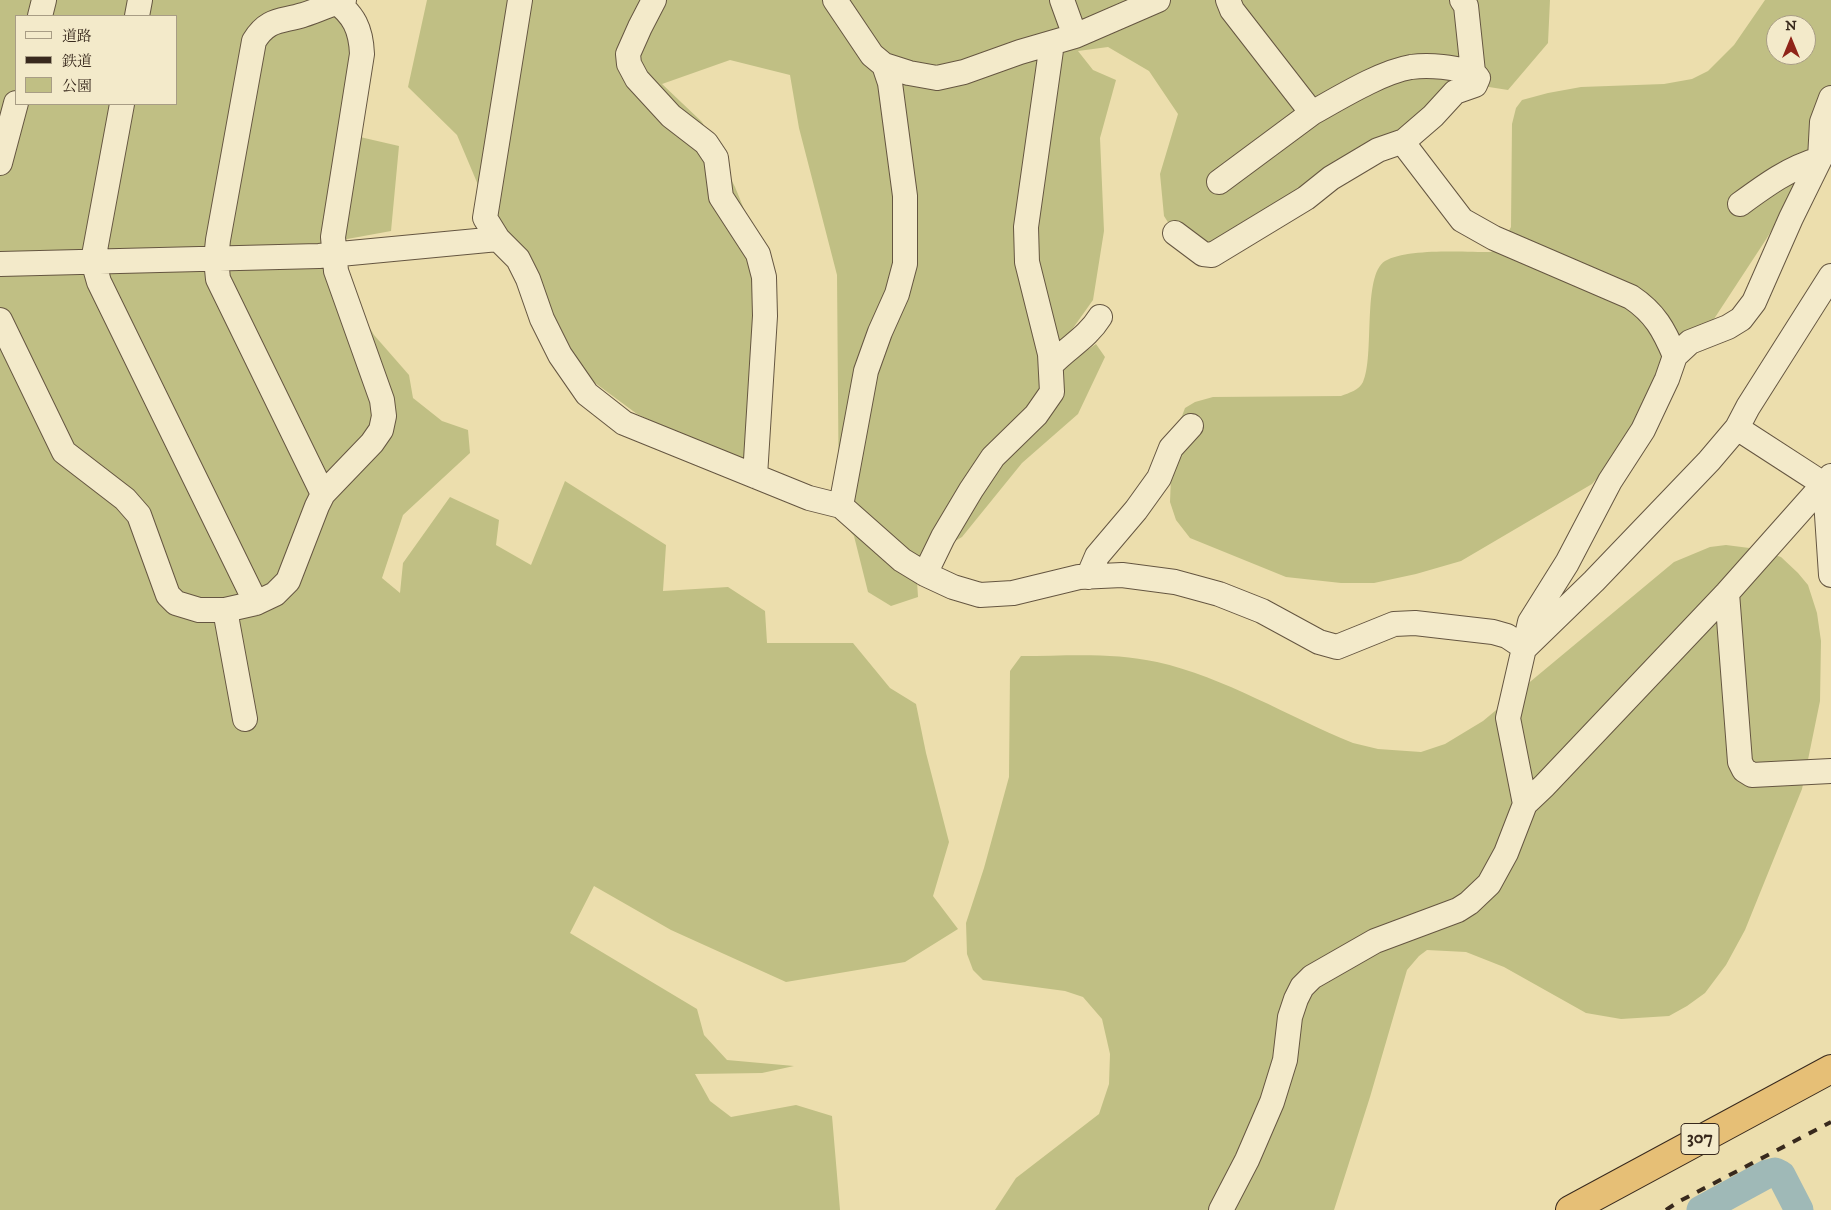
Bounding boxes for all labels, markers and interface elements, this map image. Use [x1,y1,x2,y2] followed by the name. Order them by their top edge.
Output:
[15,15,178,105] legend
[1766,15,1816,65] north arrow
[1785,17,1797,35] text: N
[62,27,92,46] text: 道路
[62,52,92,71] text: 鉄道
[62,77,92,96] text: 公園
[1681,1124,1719,1154] road number: 307

